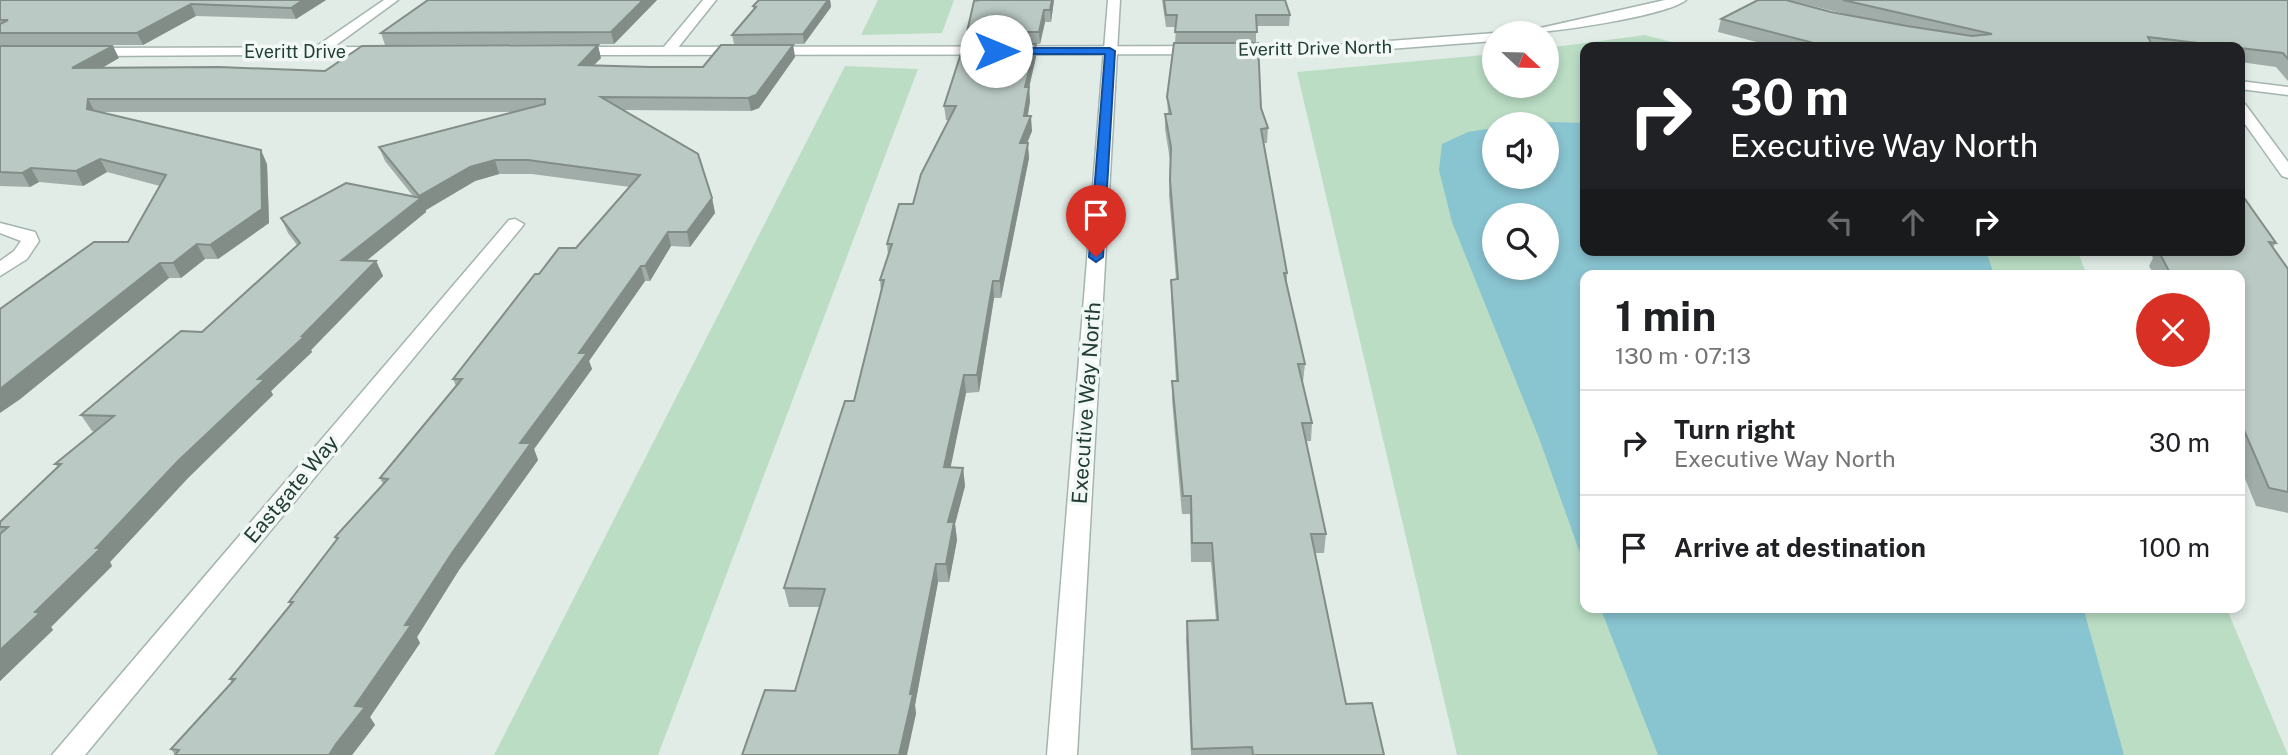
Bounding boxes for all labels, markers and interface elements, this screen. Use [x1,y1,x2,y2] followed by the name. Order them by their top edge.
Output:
[959,14,1033,88] position arrow
[1482,21,1559,98] north arrow
[1482,21,1559,280] map controls
[1238,36,1392,60] street label: Everitt Drive North
[244,41,346,62] street label: Everitt Drive
[1730,68,1849,126] text: 30 m
[1615,70,1706,161] icon: right
[1482,112,1559,189] button: sound
[1730,127,2038,164] text: Executive Way North
[1066,185,1126,257] pin
[1077,196,1115,234] icon: arrive
[1482,203,1559,280] button: search
[1821,203,1859,241] icon: left
[1894,203,1932,241] icon: ahead
[1967,203,2005,241] icon: right
[1615,291,1716,340] text: 1 min
[2136,293,2210,367] button: close
[1066,301,1106,505] street label: Executive Way North
[1615,342,1751,369] text: 130 m · 07:13
[1674,414,1796,445] text: Turn right
[1615,424,1653,462] icon: right
[2149,427,2210,458] text: 30 m
[239,430,343,548] street label: Eastgate Way
[1674,445,1896,472] text: Executive Way North
[1615,529,1653,567] icon: arrive
[1674,532,1926,563] text: Arrive at destination
[2139,532,2210,563] text: 100 m

